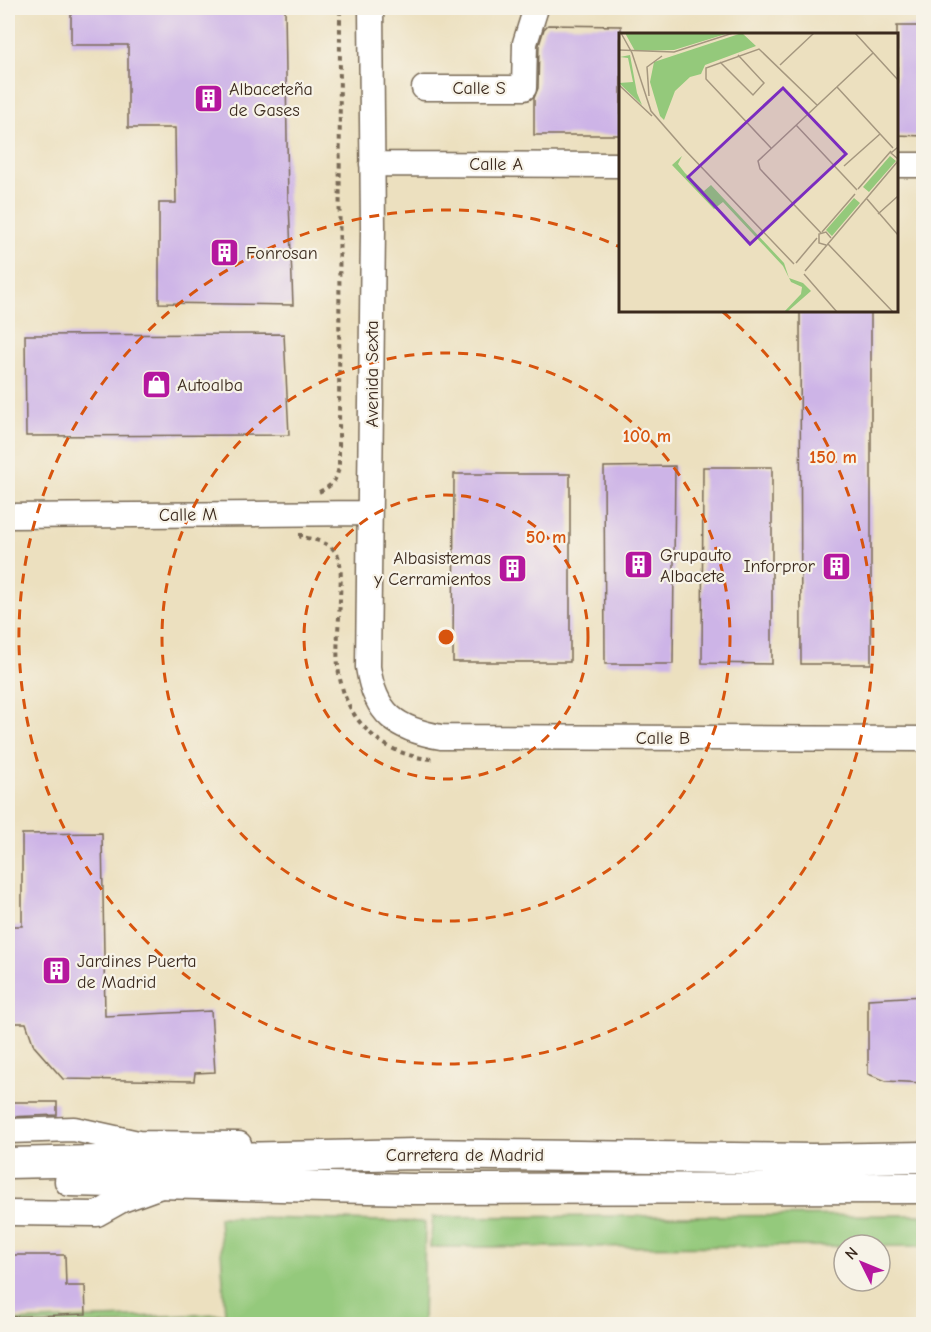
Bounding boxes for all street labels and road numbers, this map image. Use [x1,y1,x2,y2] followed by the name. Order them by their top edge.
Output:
[452,78,506,99] street label: Calle S
[469,154,523,175] street label: Calle A
[362,321,383,427] street label: Avenida Sexta
[159,504,217,526] street label: Calle M
[636,728,690,749] street label: Calle B
[386,1145,544,1166] street label: Carretera de Madrid

